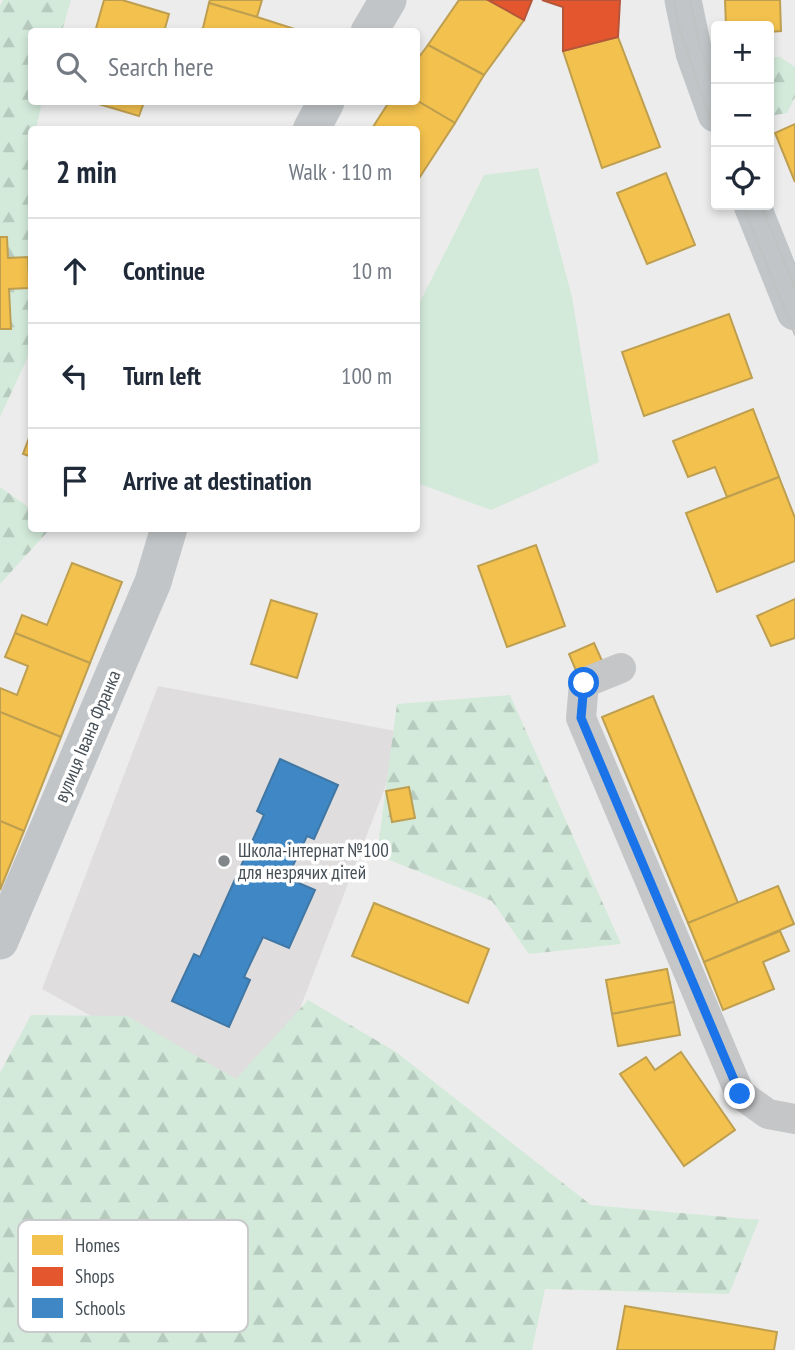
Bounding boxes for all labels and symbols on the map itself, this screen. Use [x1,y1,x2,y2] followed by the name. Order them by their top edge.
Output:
[48,666,126,806] street label: вулиця Івана Франка
[568,667,599,698] route start
[238,838,389,884] place label: Школа-інтернат №100 для незрячих дітей
[216,853,232,869] marker: Школа-інтернат №100 для незрячих дітей
[724,1078,755,1109] route end
[18,1220,248,1332] legend
[75,1233,120,1257] text: Homes
[75,1264,114,1288] text: Shops
[75,1296,126,1320] text: Schools

